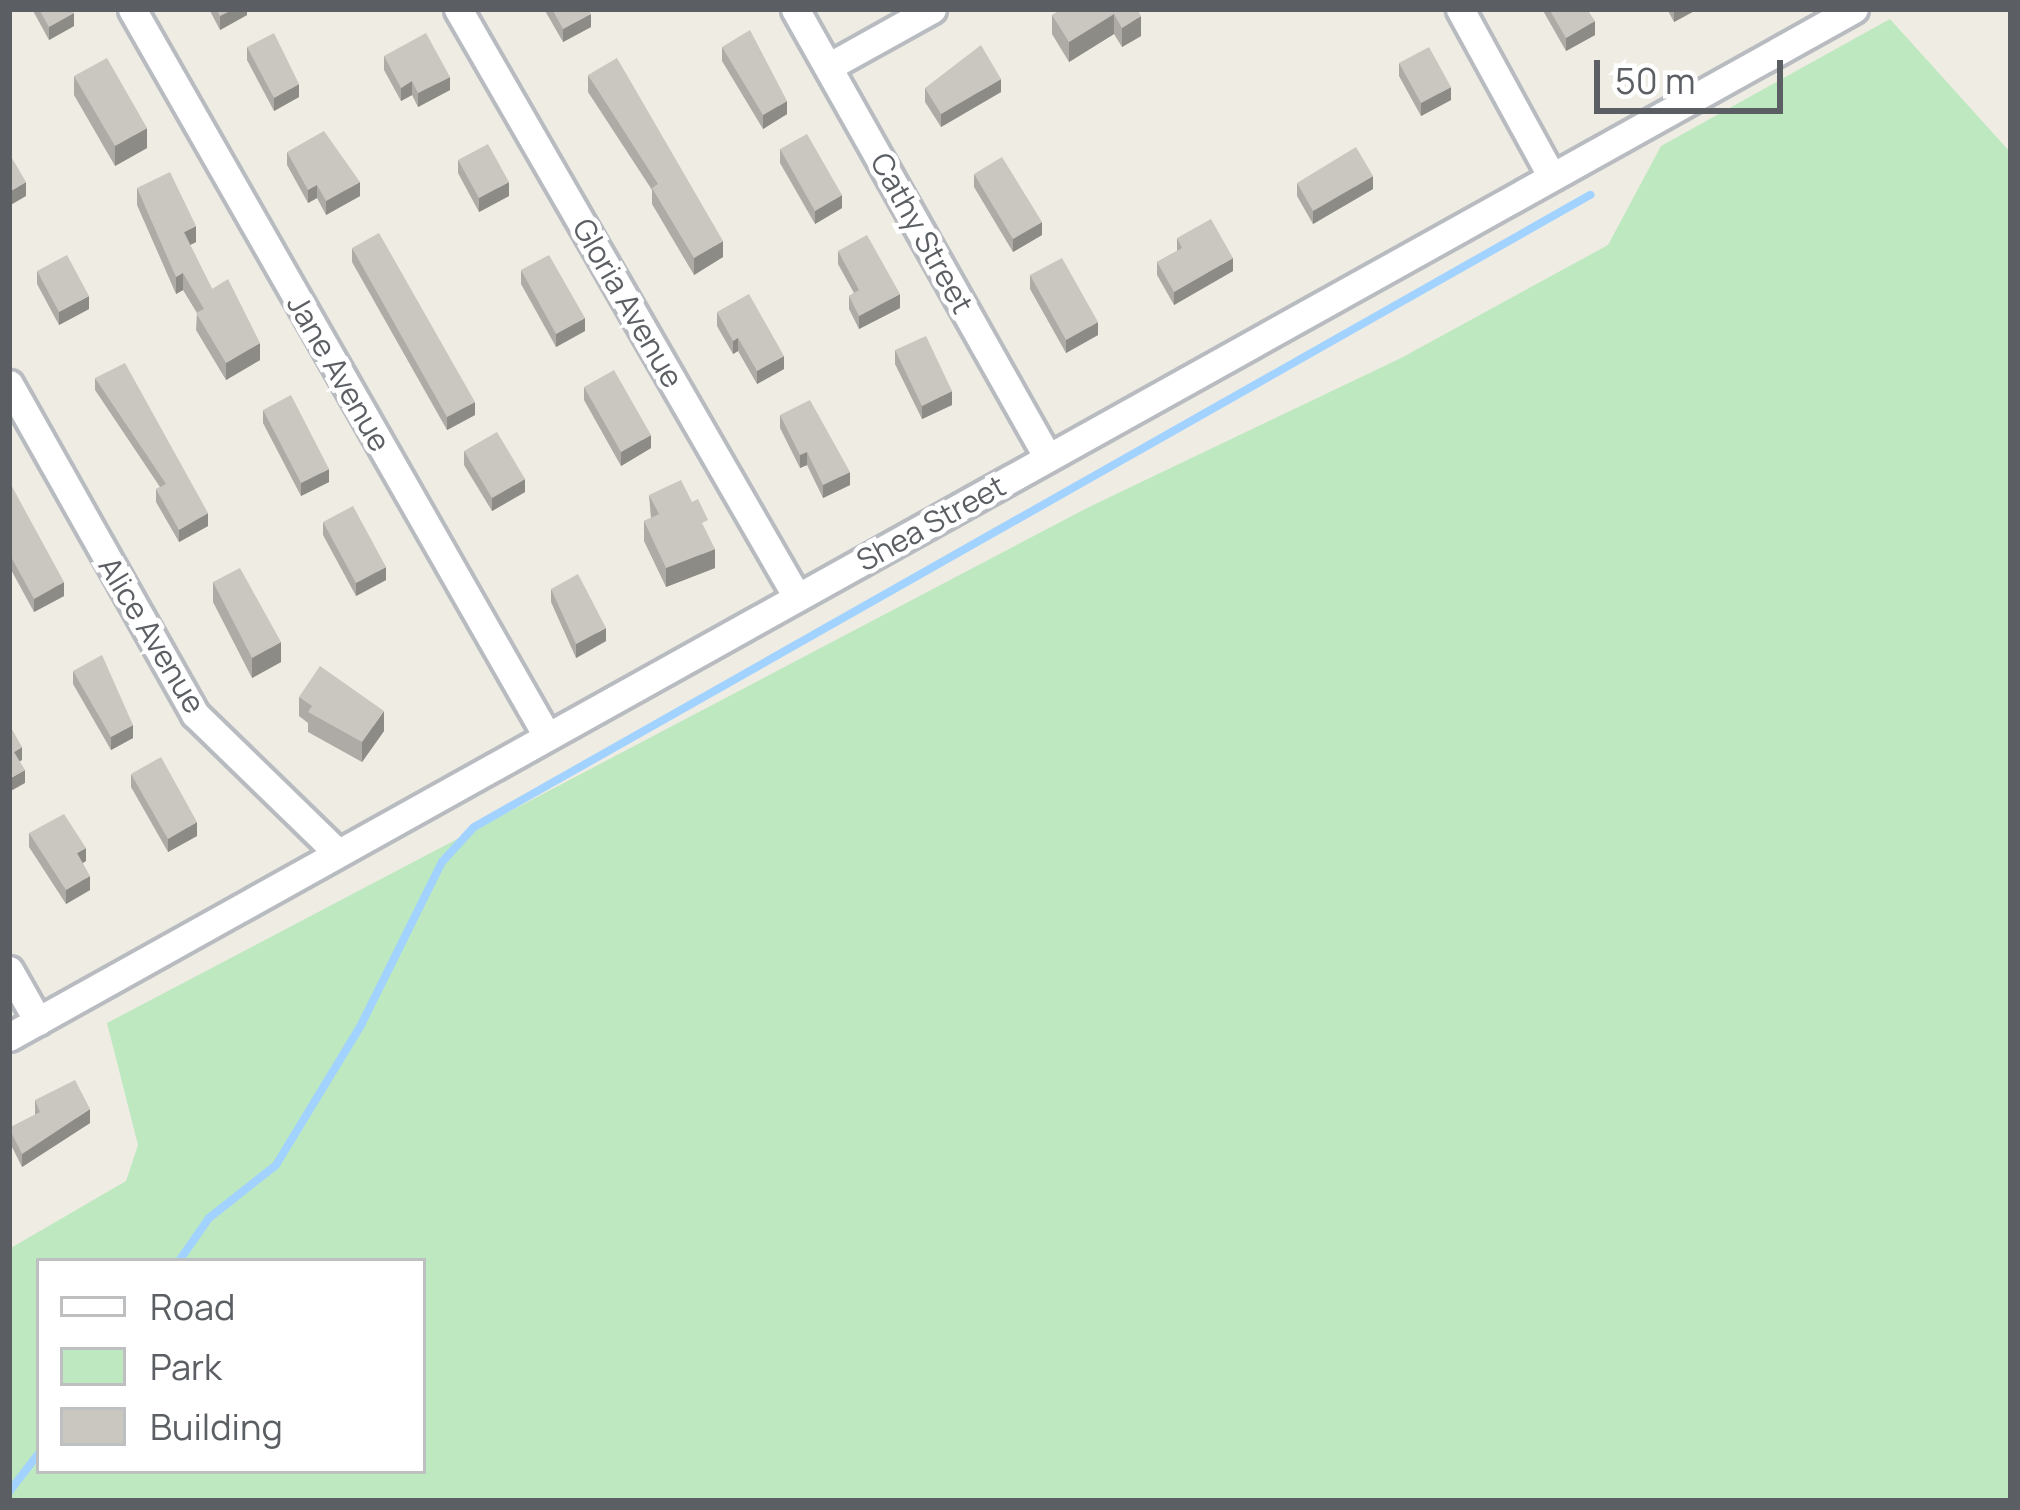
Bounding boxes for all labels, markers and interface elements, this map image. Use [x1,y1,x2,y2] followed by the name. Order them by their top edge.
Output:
[1600,36,1789,110] scale bar
[1615,56,1695,105] text: 50 m
[863,146,981,320] street label: Cathy Street
[565,212,691,394] street label: Gloria Avenue
[280,288,398,458] street label: Jane Avenue
[850,467,1012,579] street label: Shea Street
[91,551,213,719] street label: Alice Avenue
[36,1258,426,1474] legend
[150,1282,235,1331] text: Road
[150,1342,222,1391] text: Park
[150,1402,283,1451] text: Building

